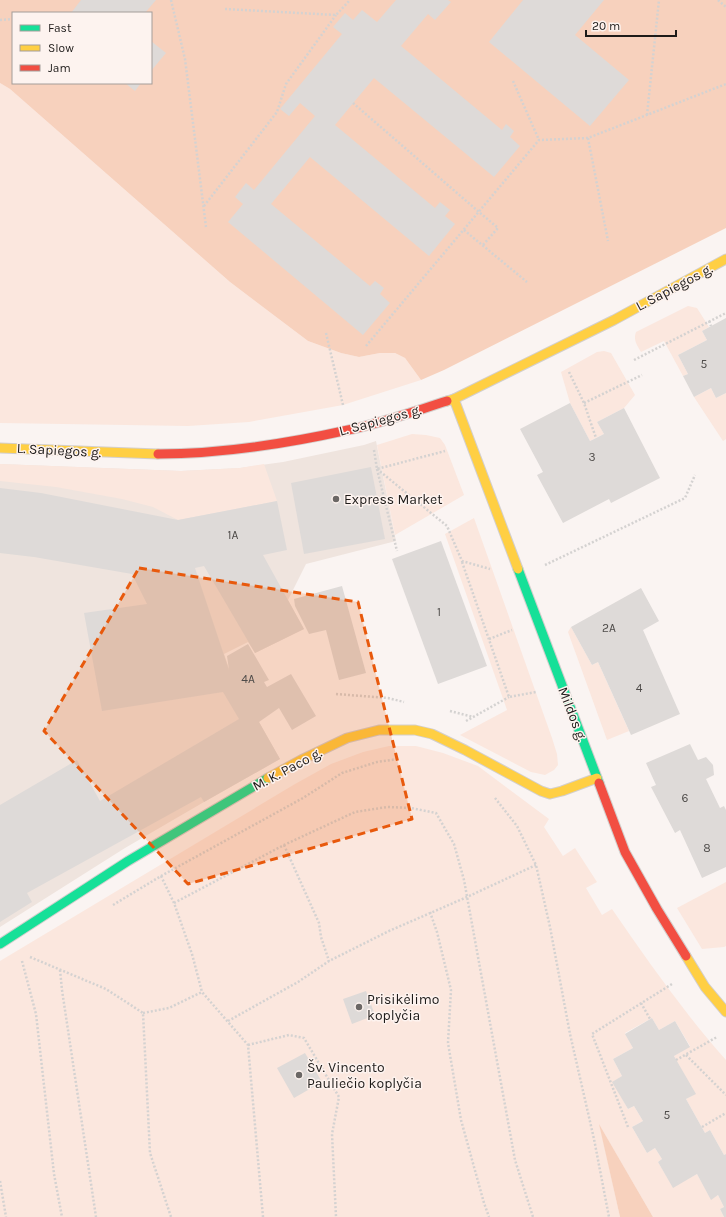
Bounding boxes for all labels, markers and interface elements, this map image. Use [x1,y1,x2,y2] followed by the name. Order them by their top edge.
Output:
[12,12,152,84] legend
[586,12,676,38] scale bar
[592,19,620,33] text: 20 m
[48,21,72,35] text: Fast
[48,41,74,55] text: Slow
[48,61,71,75] text: Jam
[633,260,716,315] street label: L. Sapiegos g.
[701,357,708,371] house number: 5
[337,401,424,440] street label: L. Sapiegos g.
[16,440,102,461] street label: L. Sapiegos g.
[588,450,596,464] house number: 3
[344,491,442,508] place label: Express Market
[331,494,341,504] marker: Express Market
[228,528,239,542] house number: 1A
[437,605,441,619] house number: 1
[602,621,616,635] house number: 2A
[241,672,255,686] house number: 4A
[636,681,643,695] house number: 4
[554,685,591,744] street label: Mildos g.
[250,744,325,795] street label: M. K. Paco g.
[682,791,689,805] house number: 6
[703,841,711,855] house number: 8
[367,991,439,1024] place label: Prisikėlimo koplyčia
[354,1002,364,1012] marker: Prisikėlimo koplyčia
[307,1059,422,1092] place label: Šv. Vincento Pauliečio koplyčia
[294,1070,304,1080] marker: Šv. Vincento Pauliečio koplyčia
[664,1108,671,1122] house number: 5

